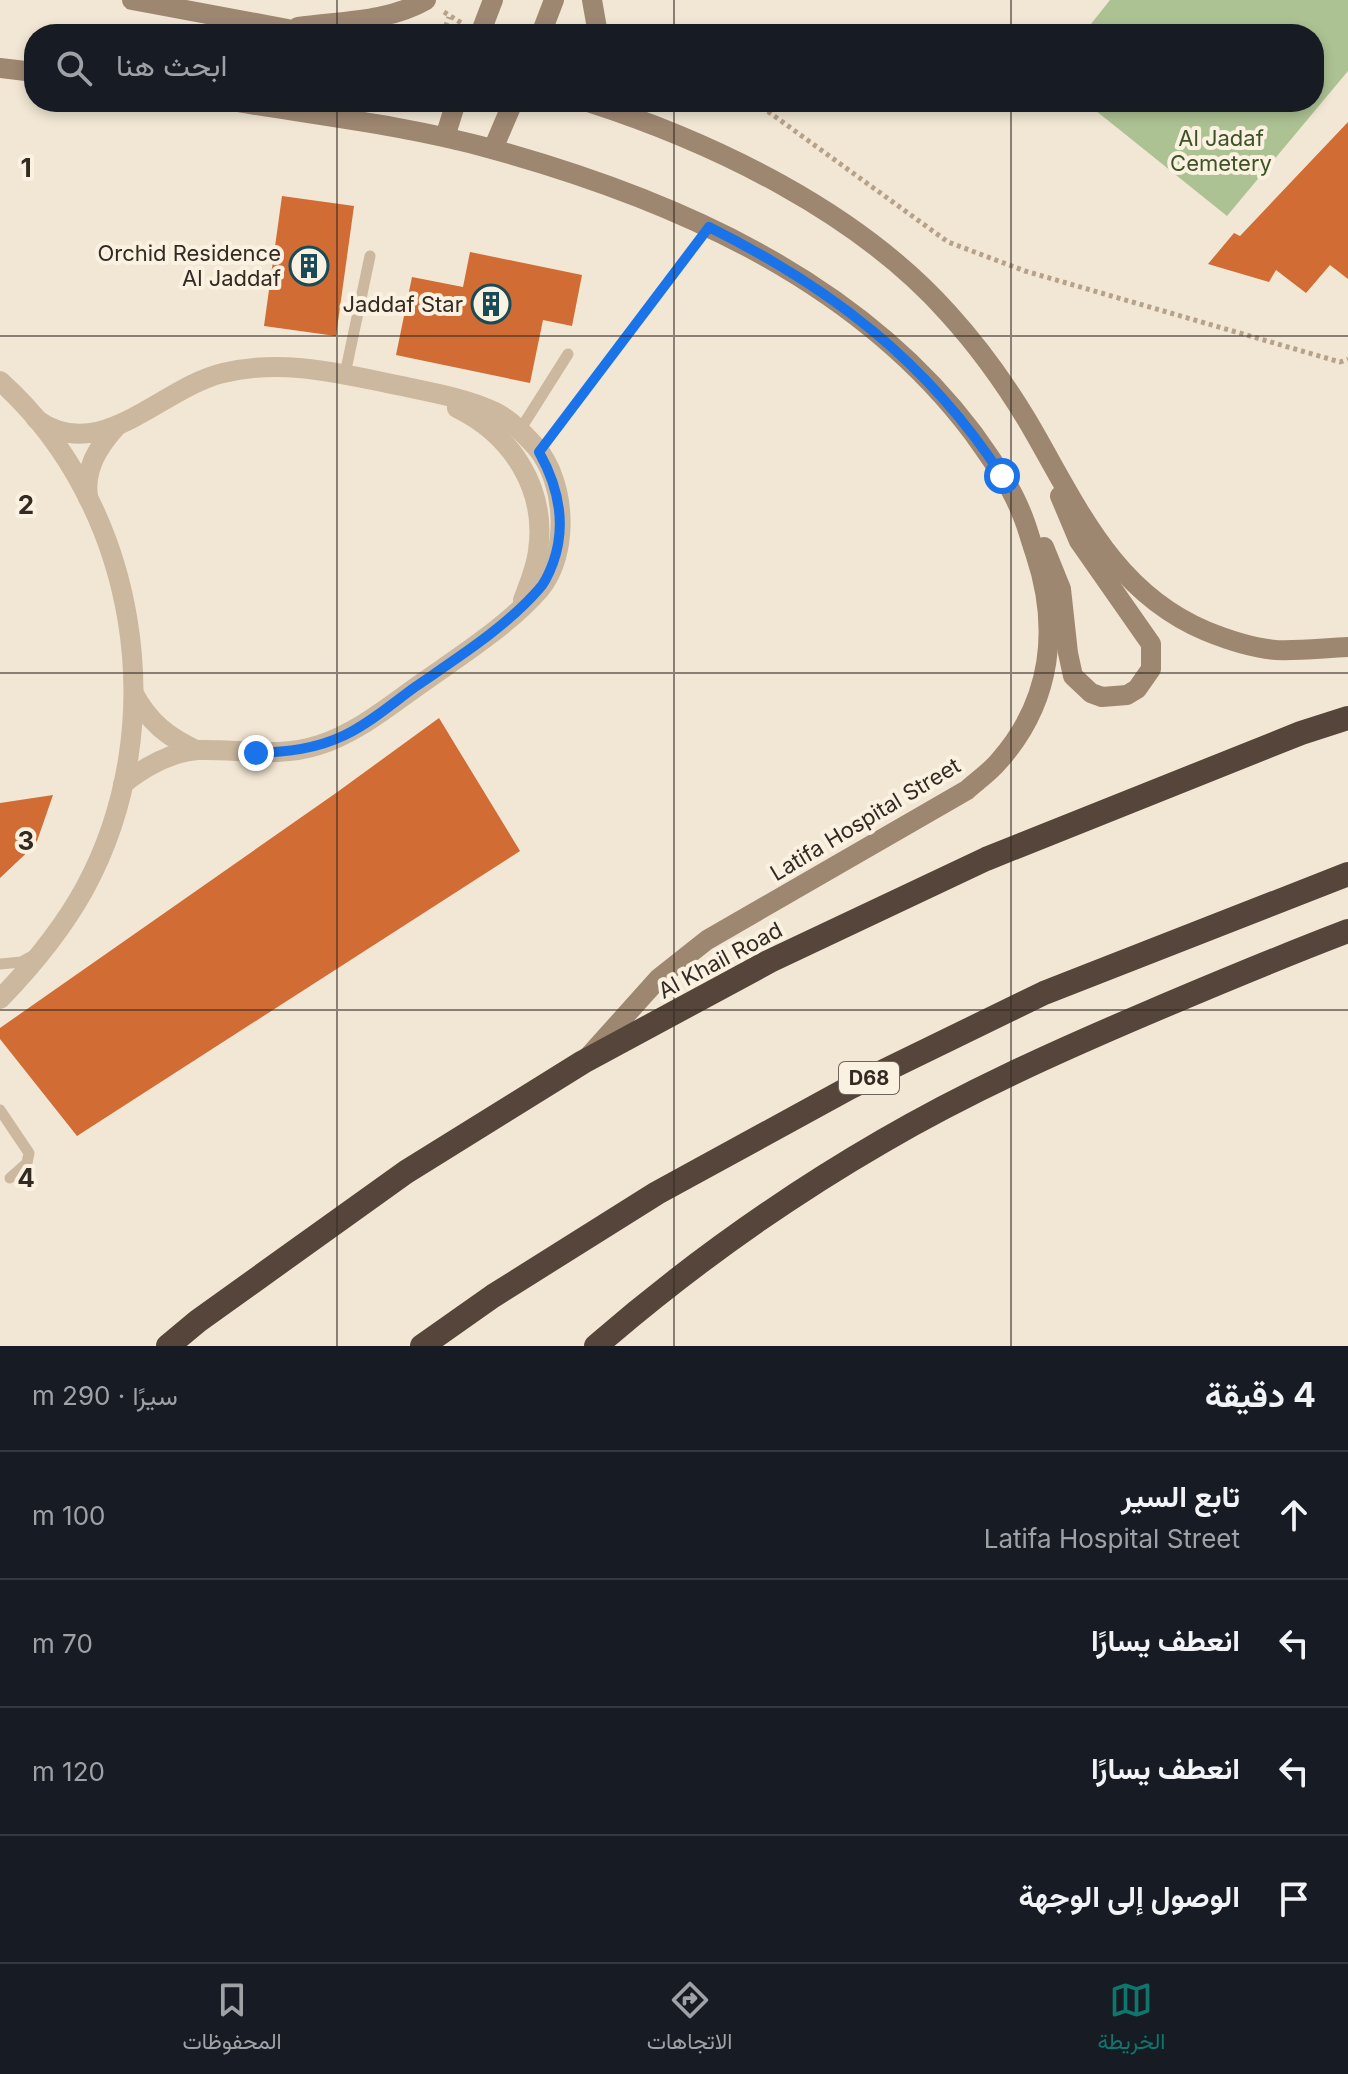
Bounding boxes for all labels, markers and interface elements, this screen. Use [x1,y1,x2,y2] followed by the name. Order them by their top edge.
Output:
[24,24,1324,112] search box
[52,46,96,90] icon: search
[116,47,227,83] text: ابحث هنا
[1170,125,1272,176] park label: Al Jadaf Cemetery
[20,152,32,183] text: 1
[97,240,281,291] place label: Orchid Residence Al Jaddaf
[288,245,330,287] building icon: Orchid Residence Al Jaddaf
[470,283,512,325] building icon: Jaddaf Star
[342,291,463,317] place label: Jaddaf Star
[984,458,1020,494] route start
[18,489,34,520] text: 2
[238,735,274,771] route end
[765,752,965,886] street label: Latifa Hospital Street
[18,825,34,856] text: 3
[654,916,786,1004] street label: Al Khail Road
[839,1062,899,1094] road number: D68
[17,1162,35,1193] text: 4
[1205,1374,1316,1415] text: 4 دقيقة
[32,1380,178,1411] text: سيرًا · 290 m
[1121,1478,1240,1514] text: تابع السير
[1272,1493,1316,1537] icon: ahead
[32,1500,105,1531] text: 100 m
[984,1523,1240,1554] text: Latifa Hospital Street
[1272,1621,1316,1665] icon: left
[1091,1622,1240,1658] text: انعطف يسارًا
[32,1628,93,1659] text: 70 m
[1272,1749,1316,1793] icon: left
[1091,1750,1240,1786] text: انعطف يسارًا
[32,1756,105,1787] text: 120 m
[1272,1877,1316,1921] icon: arrive
[1018,1878,1240,1914] text: الوصول إلى الوجهة
[183,1978,282,2061] tab: المحفوظات
[647,1978,732,2061] tab: الاتجاهات
[1097,1978,1165,2061] tab: الخريطة

